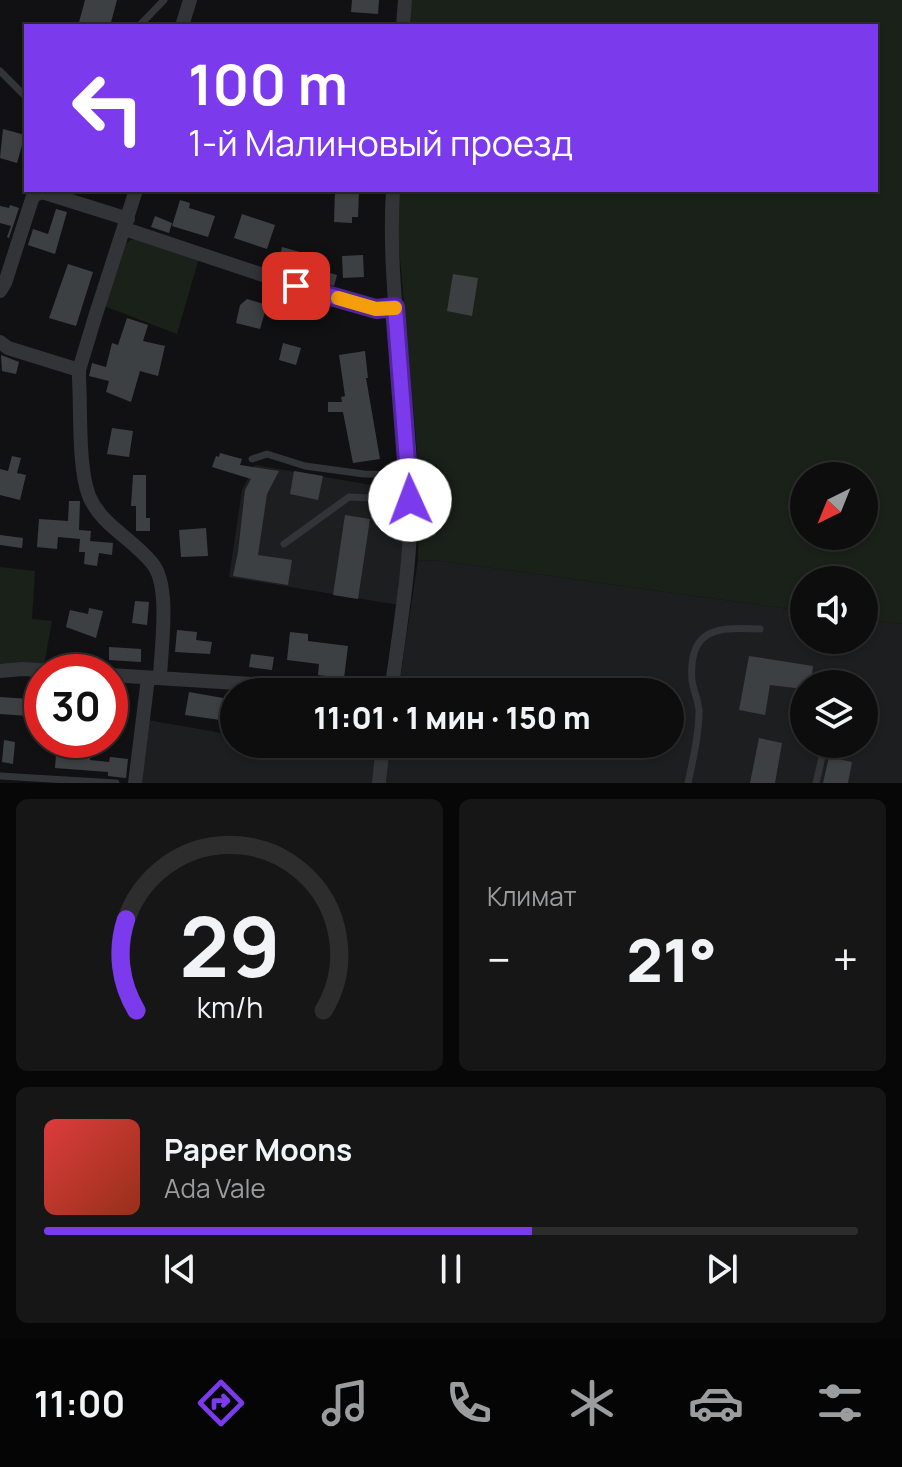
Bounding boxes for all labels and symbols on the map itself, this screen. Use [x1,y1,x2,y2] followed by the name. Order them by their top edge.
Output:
[262,252,330,320] pin
[368,458,452,542] position arrow
[790,462,878,550] north arrow
[24,654,128,758] speed limit sign: 30

